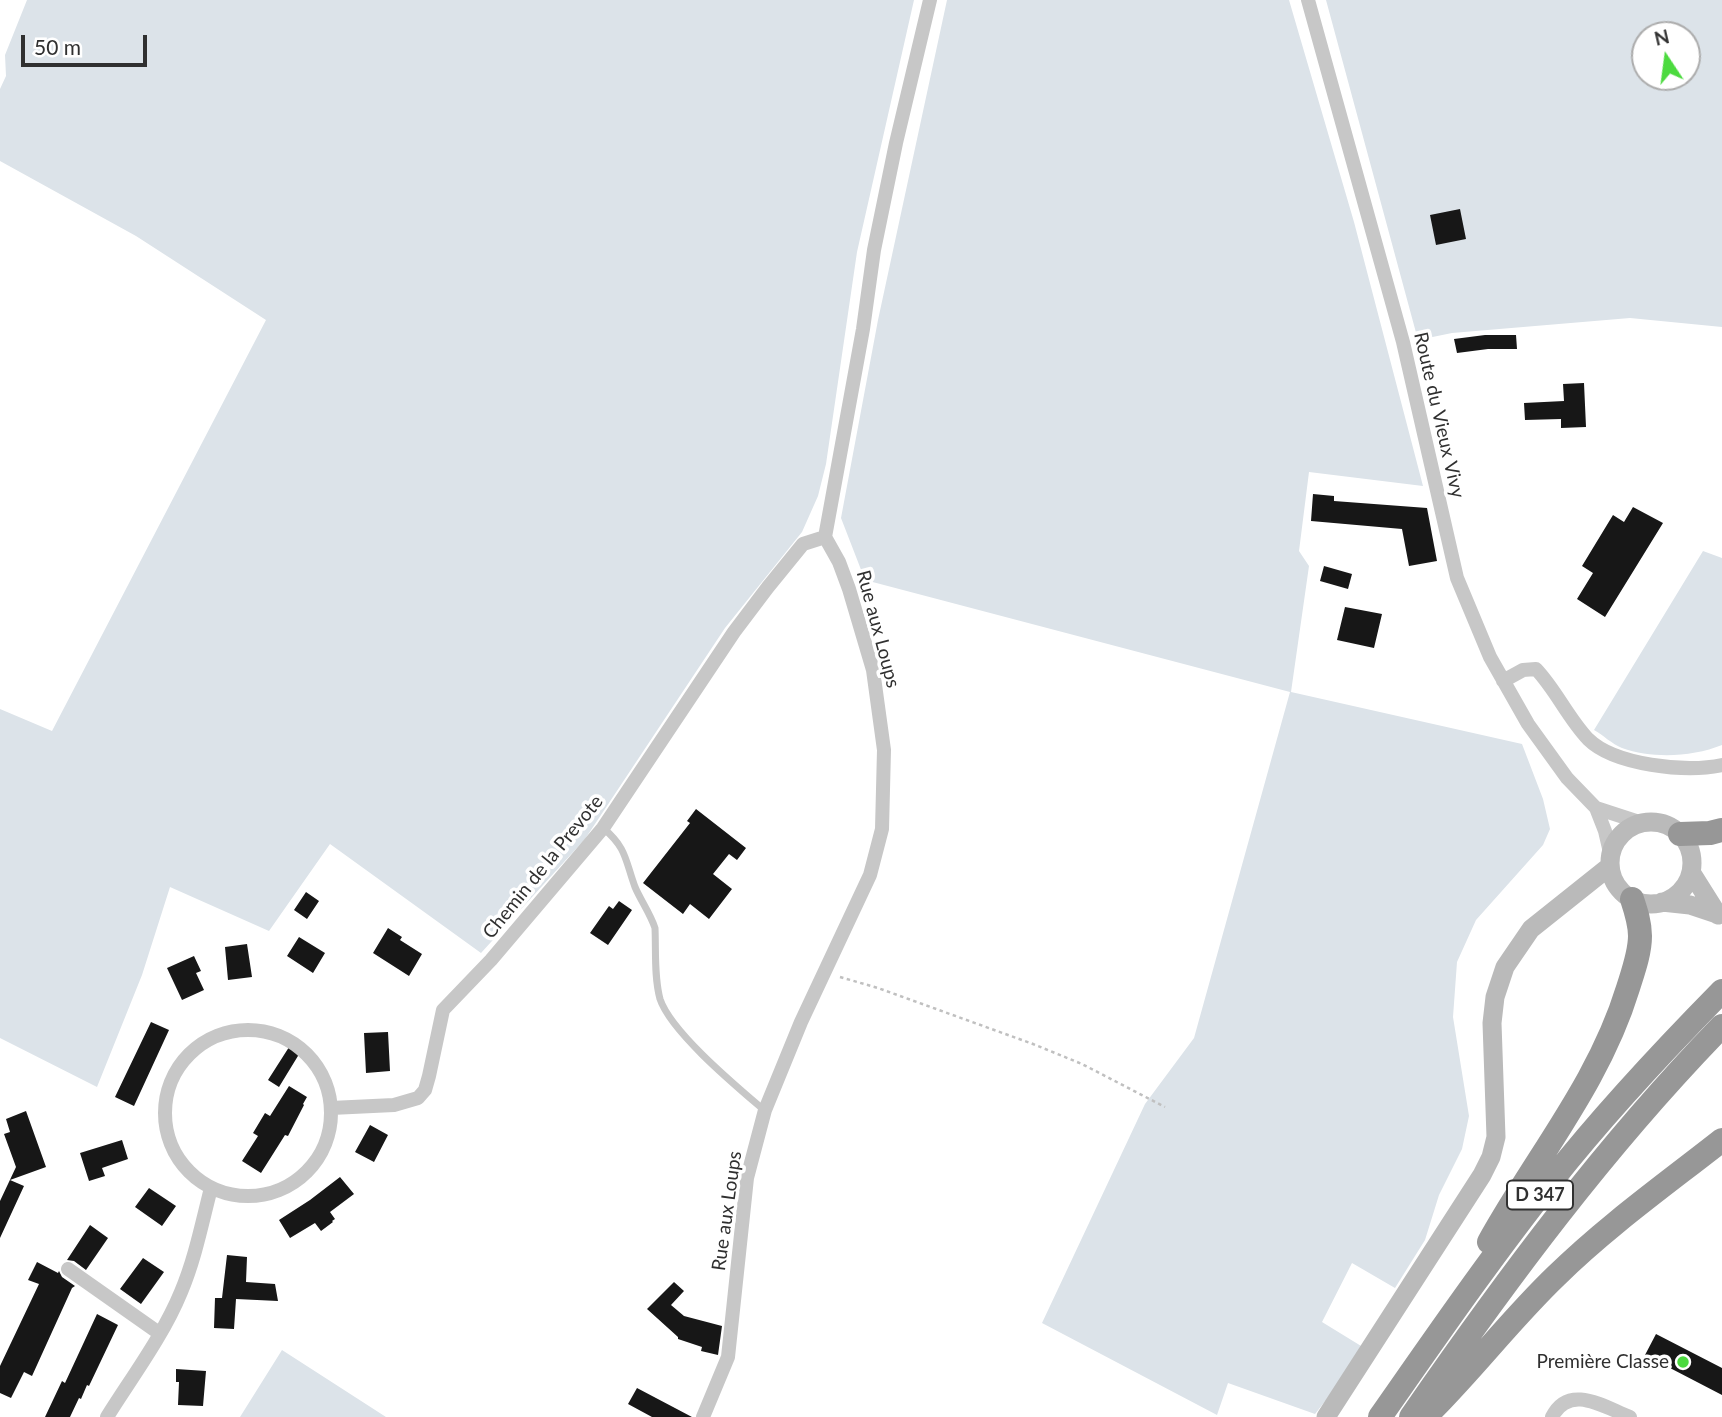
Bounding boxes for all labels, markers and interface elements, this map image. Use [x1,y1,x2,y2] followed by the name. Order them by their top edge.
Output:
[24,21,150,65] scale bar
[1631,21,1701,91] north arrow
[1652,24,1671,50] text: N
[34,34,81,59] text: 50 m
[1409,330,1469,500] street label: Route du Vieux Vivy
[851,568,905,690] street label: Rue aux Loups
[478,791,608,943] street label: Chemin de la Prevote
[707,1150,747,1272] street label: Rue aux Loups
[1507,1180,1573,1210] road number: D 347
[1536,1351,1669,1373] place label: Première Classe
[1675,1354,1691,1370] marker: Première Classe

